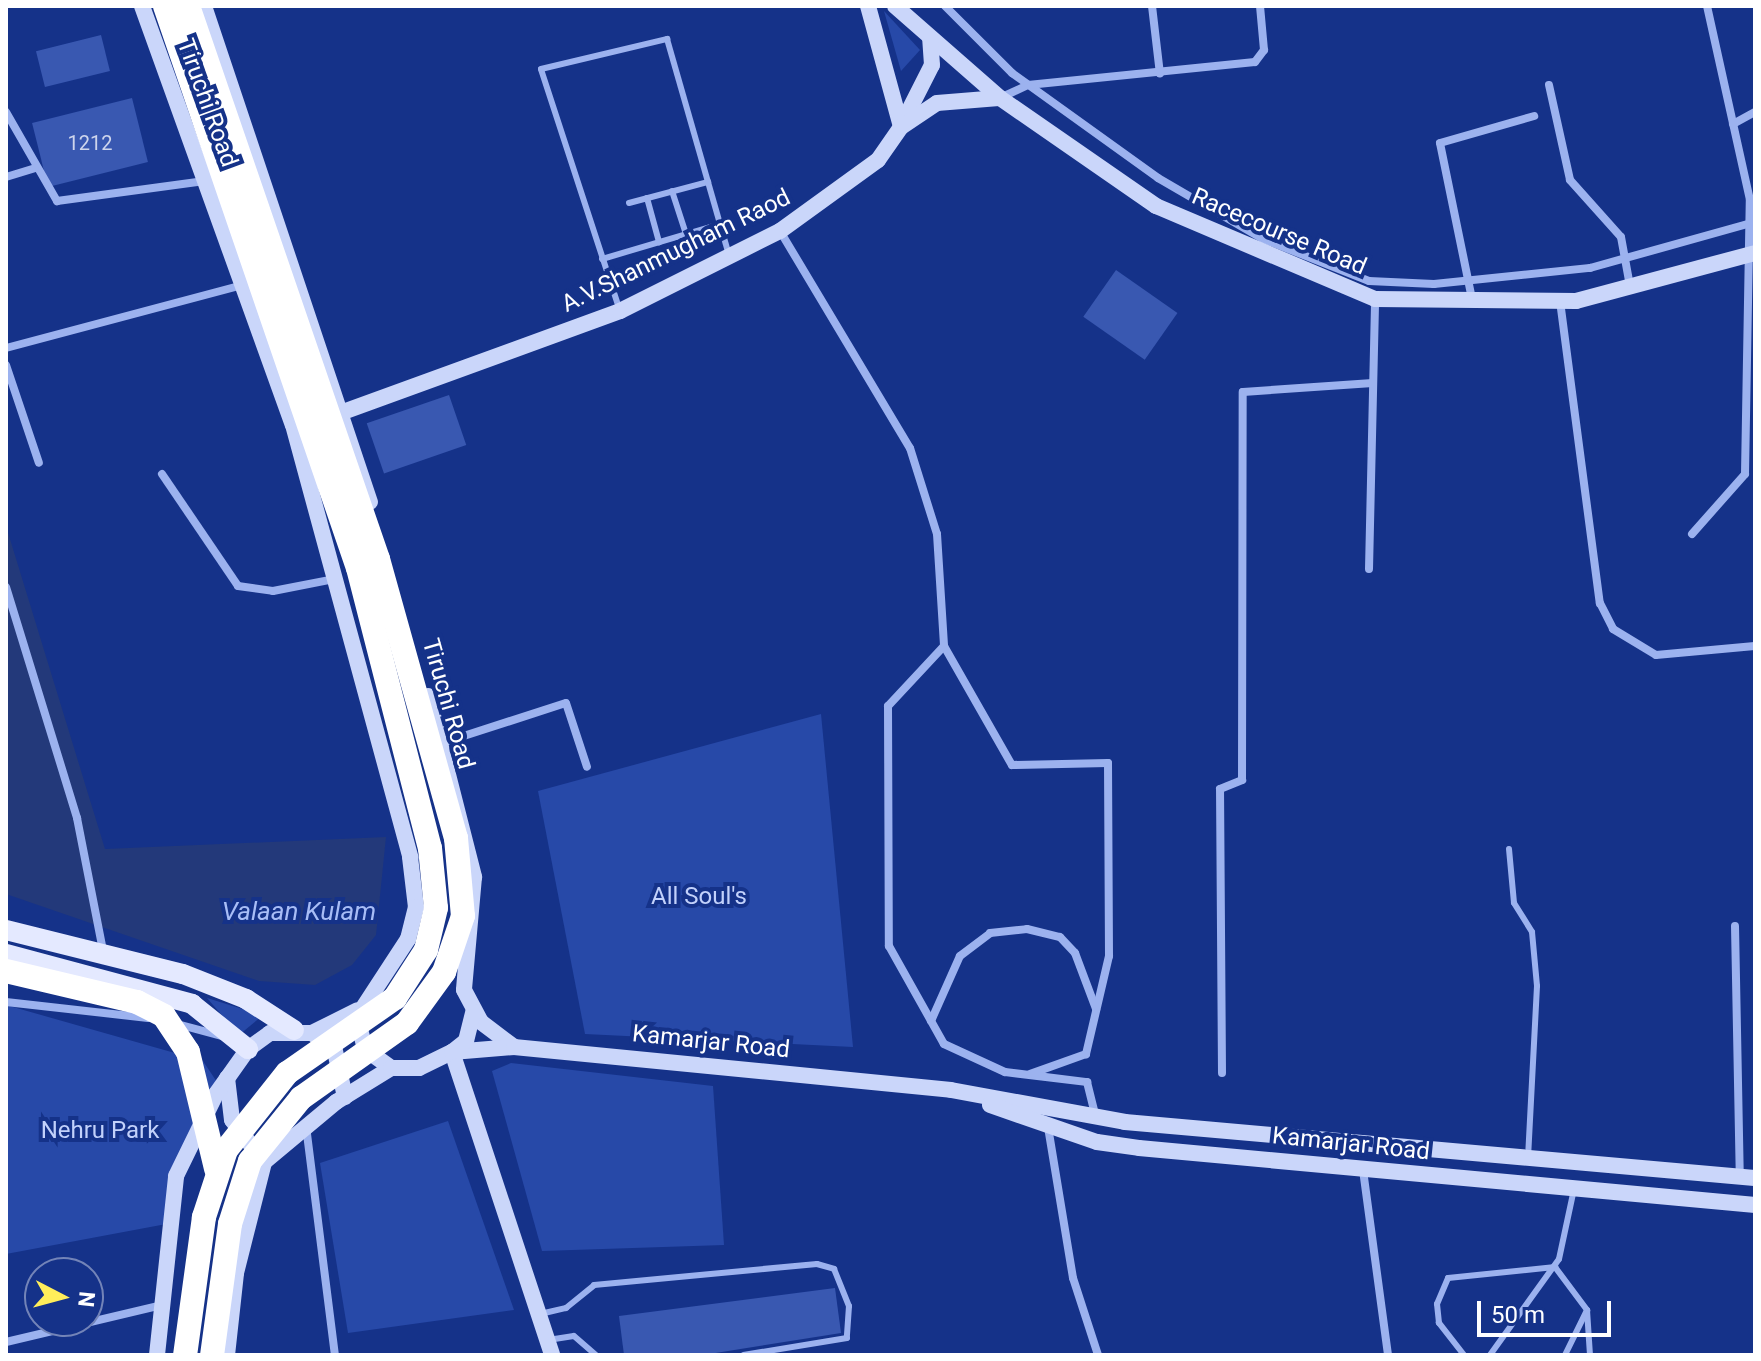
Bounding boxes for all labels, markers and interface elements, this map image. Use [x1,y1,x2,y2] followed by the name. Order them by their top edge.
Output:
[171,35,243,171] street label: Tiruchi Road
[68,131,112,155] house number: 1212
[1187,182,1371,282] street label: Racecourse Road
[557,183,795,319] street label: A.V.Shanmugham Raod
[416,636,480,772] street label: Tiruchi Road
[651,883,747,911] park label: All Soul's
[222,896,376,928] water label: Valaan Kulam
[631,1019,791,1065] street label: Kamarjar Road
[41,1117,159,1145] park label: Nehru Park
[1271,1121,1431,1167] street label: Kamarjar Road
[24,1257,104,1337] north arrow
[1481,1285,1615,1335] scale bar
[73,1290,100,1308] text: N
[1491,1301,1545,1329] text: 50 m

